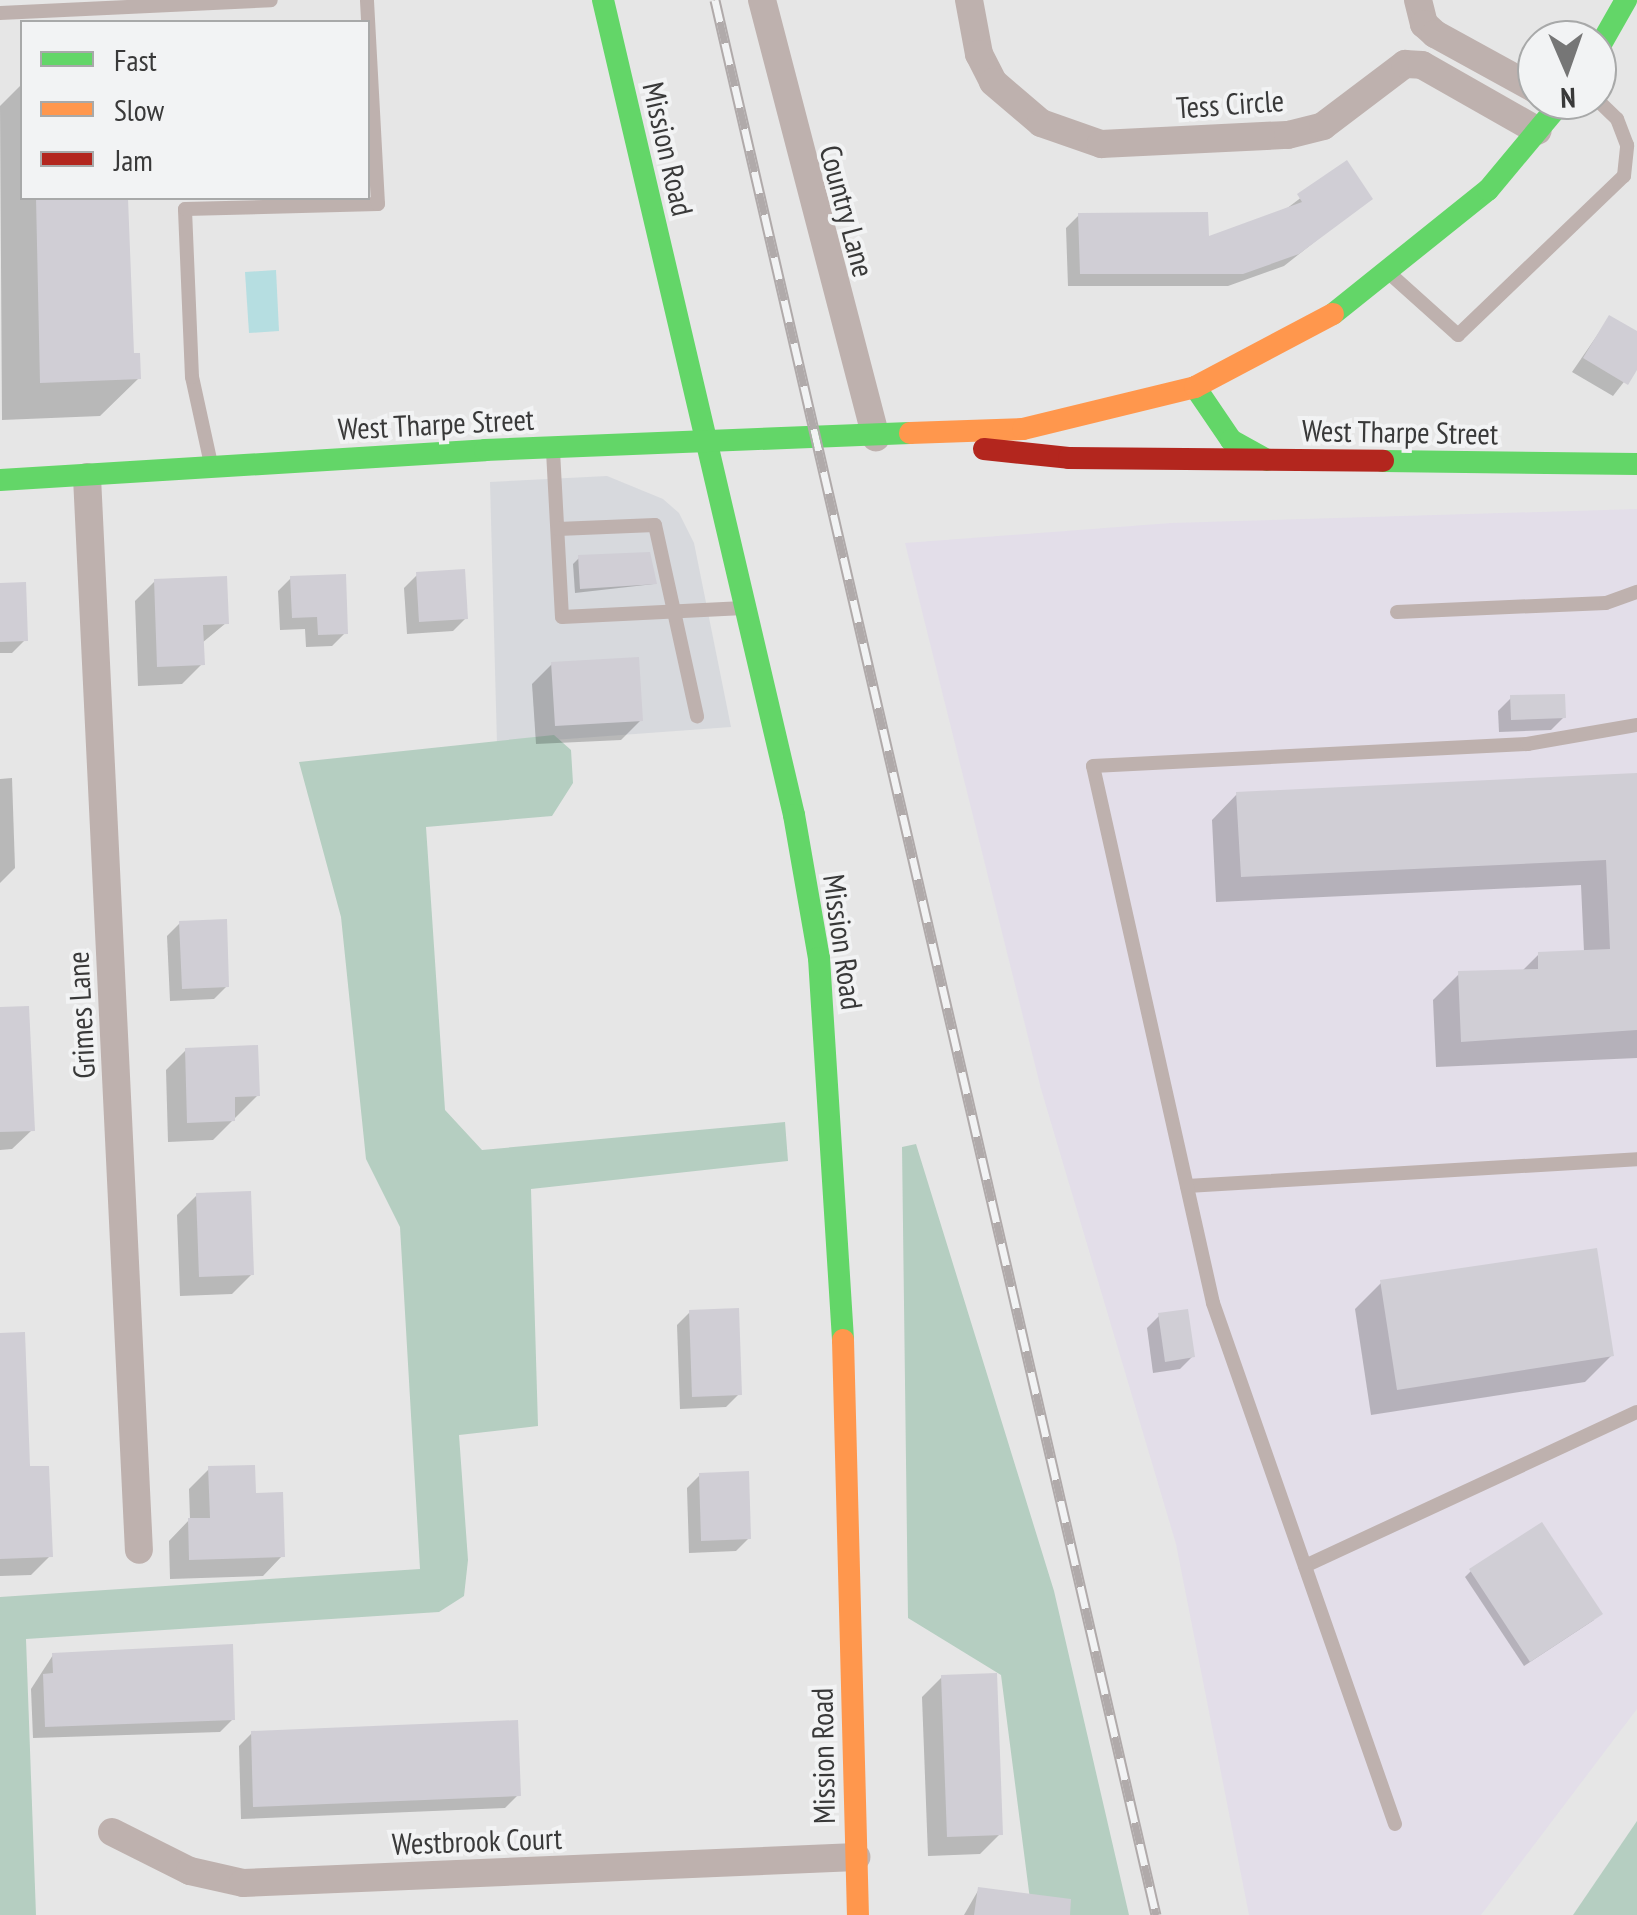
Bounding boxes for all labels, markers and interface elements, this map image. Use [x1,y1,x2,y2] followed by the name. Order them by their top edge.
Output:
[20,20,370,200] legend
[1517,20,1617,120] north arrow
[114,40,157,79] text: Fast
[635,79,701,219] street label: Mission Road
[1560,80,1576,117] text: N
[1175,82,1285,126] street label: Tess Circle
[114,90,164,129] text: Slow
[114,140,153,179] text: Jam
[812,141,882,281] street label: Country Lane
[337,401,535,447] street label: West Tharpe Street
[1301,412,1499,452] street label: West Tharpe Street
[816,872,870,1012] street label: Mission Road
[60,950,102,1080] street label: Grimes Lane
[804,1688,842,1824] street label: Mission Road
[391,1820,563,1862] street label: Westbrook Court

